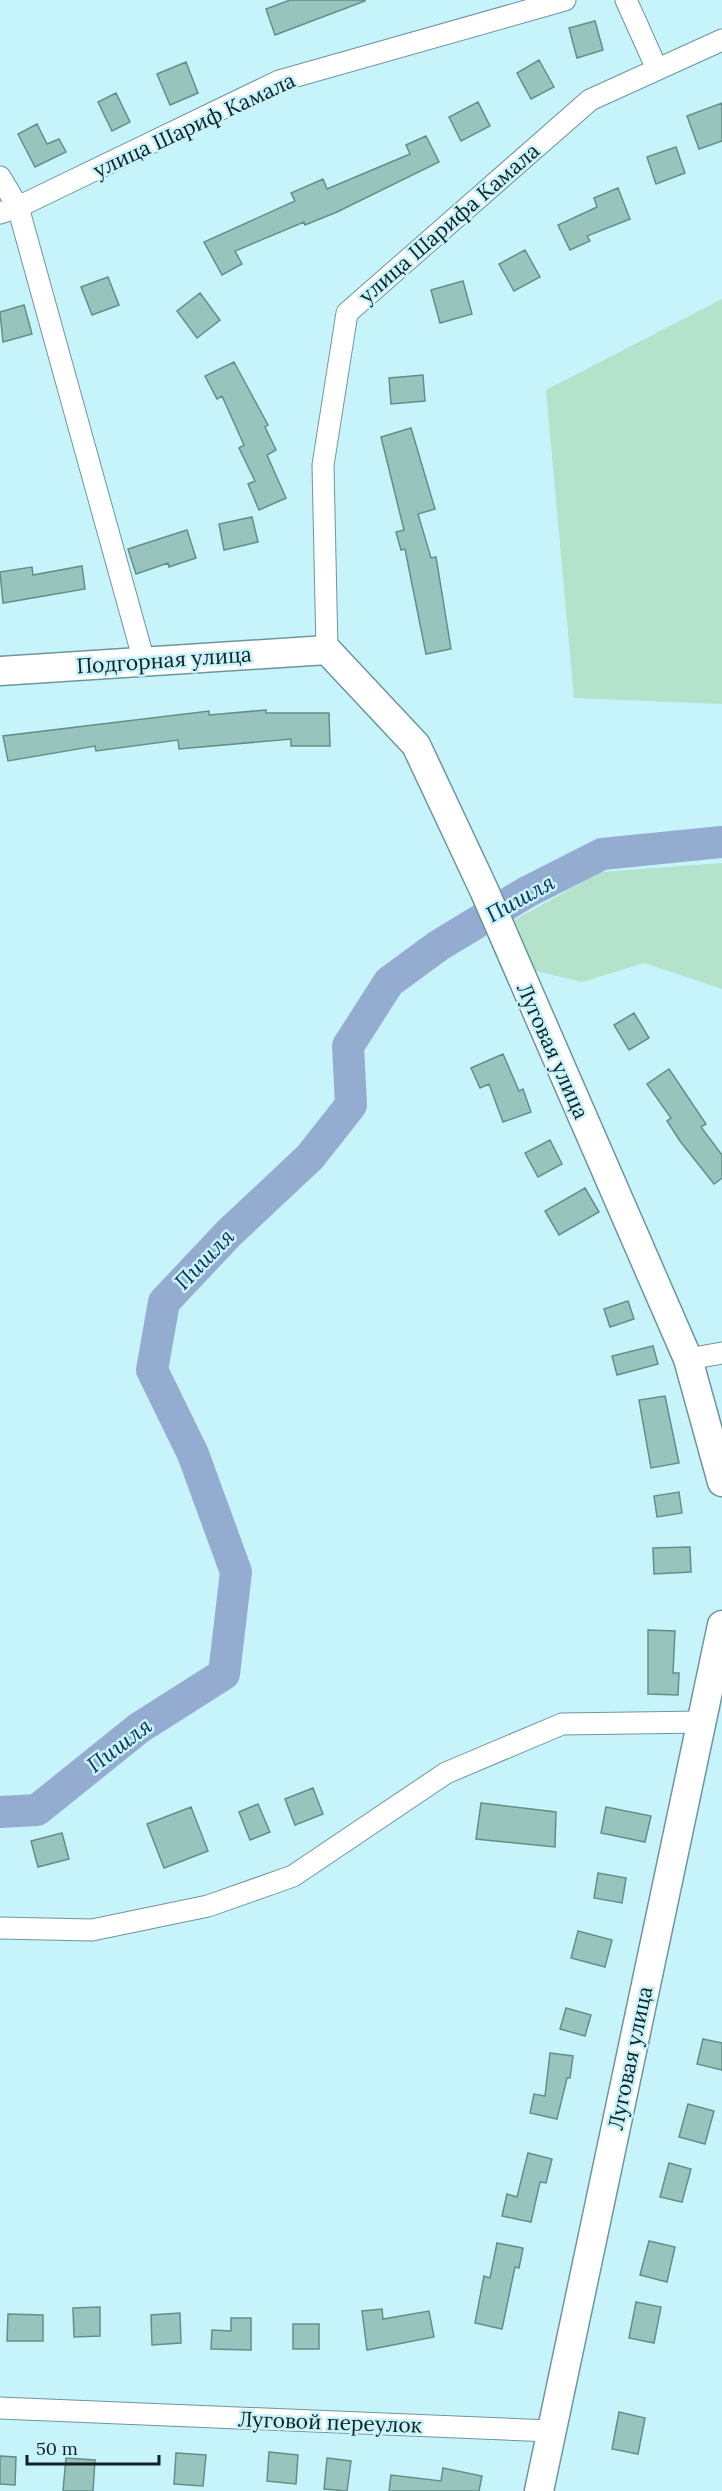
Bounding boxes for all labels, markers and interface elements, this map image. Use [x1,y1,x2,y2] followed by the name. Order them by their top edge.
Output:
[89,66,300,184] street label: улица Шариф Камала
[353,137,545,309] street label: улица Шарифа Камала
[76,640,253,680] street label: Подгорная улица
[481,867,560,928] water label: Пишля
[511,979,595,1123] street label: Луговая улица
[168,1222,240,1295] water label: Пишля
[81,1711,158,1778] water label: Пишля
[602,1984,658,2132] street label: Луговая улица
[238,2405,423,2439] street label: Луговой переулок
[27,2428,159,2466] scale bar
[36,2437,78,2460] text: 50 m

